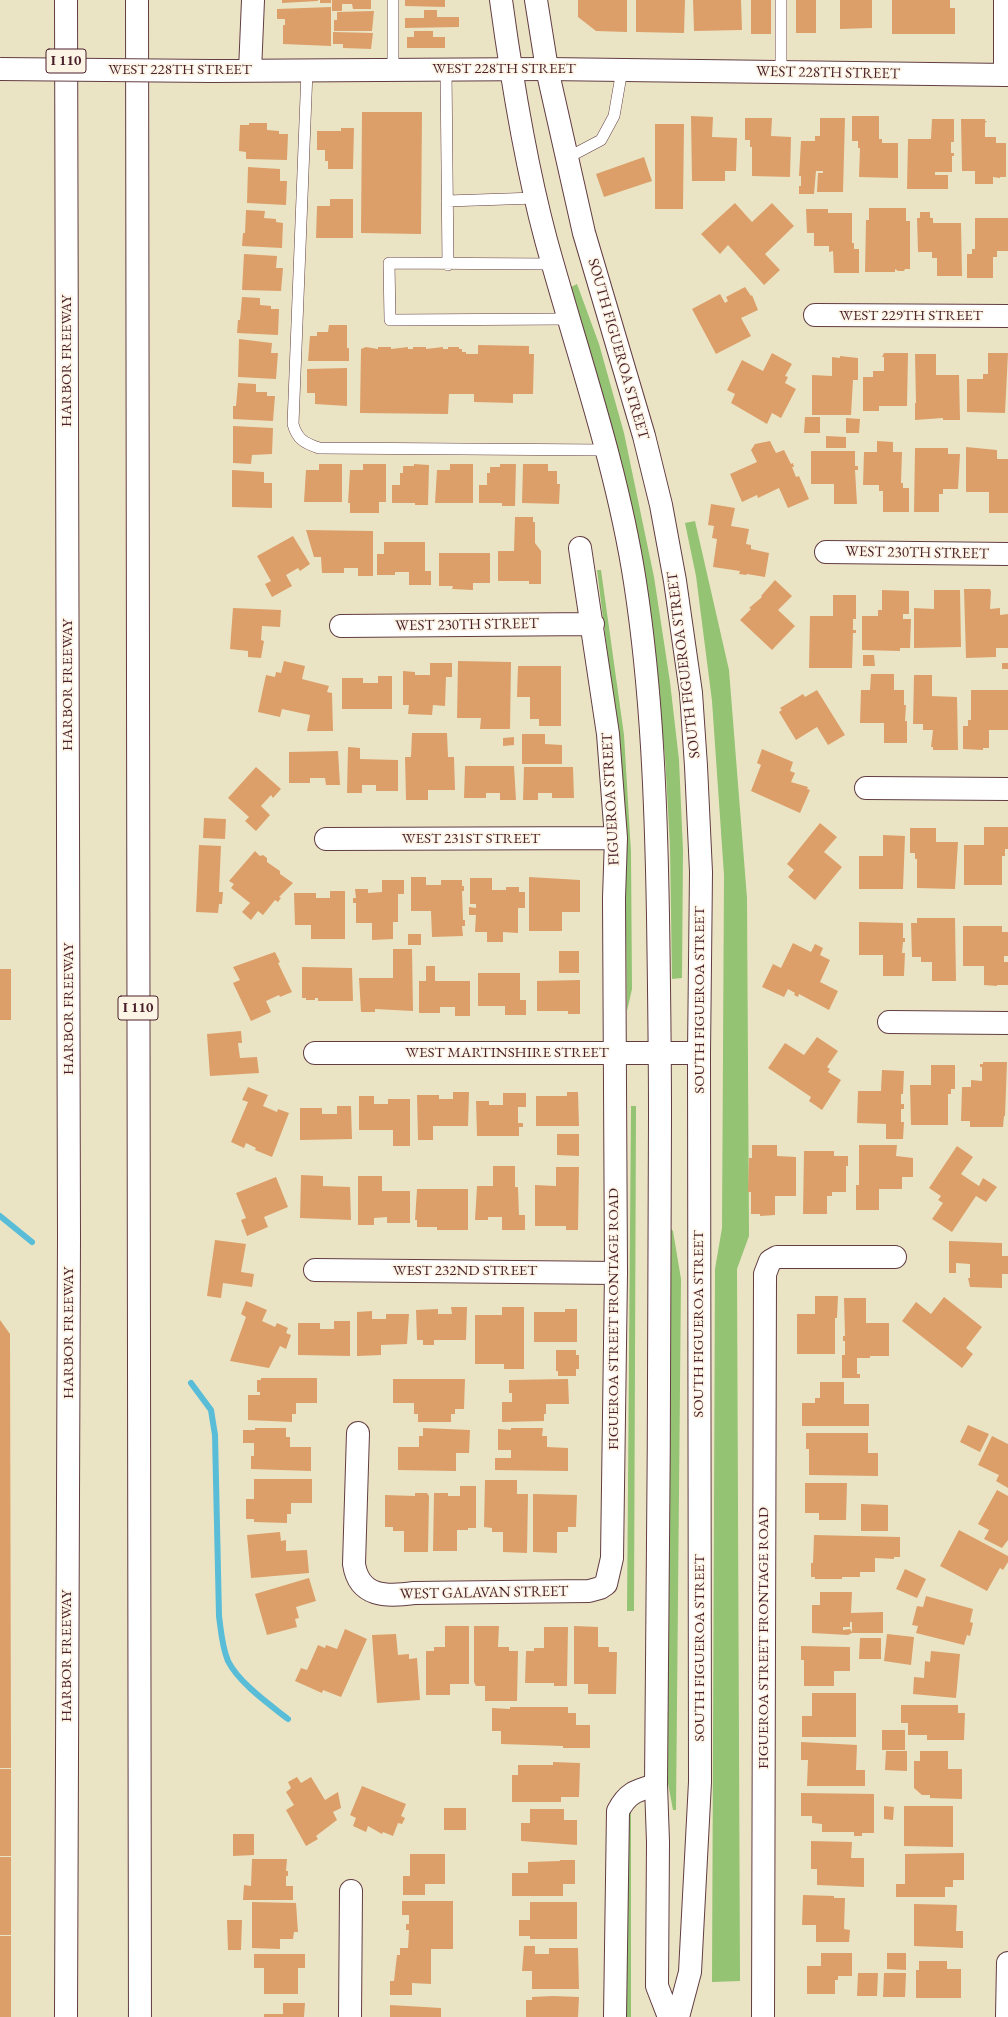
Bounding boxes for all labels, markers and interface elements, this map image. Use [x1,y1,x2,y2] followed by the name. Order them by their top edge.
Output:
[46,49,86,73] road number: I 110
[432,60,576,78] street label: WEST 228TH STREET
[108,61,252,79] street label: WEST 228TH STREET
[756,63,900,83] street label: WEST 228TH STREET
[583,256,653,442] street label: SOUTH FIGUEROA STREET
[58,295,76,427] street label: HARBOR FREEWAY
[839,307,983,325] street label: WEST 229TH STREET
[845,543,989,563] street label: WEST 230TH STREET
[664,571,704,759] street label: SOUTH FIGUEROA STREET
[395,615,539,635] street label: WEST 230TH STREET
[59,619,77,751] street label: HARBOR FREEWAY
[599,732,623,866] street label: FIGUEROA STREET
[402,830,540,848] street label: WEST 231ST STREET
[691,906,709,1094] street label: SOUTH FIGUEROA STREET
[60,943,78,1075] street label: HARBOR FREEWAY
[118,996,158,1020] road number: I 110
[405,1044,609,1062] street label: WEST MARTINSHIRE STREET
[605,1188,623,1450] street label: FIGUEROA STREET FRONTAGE ROAD
[690,1230,708,1418] street label: SOUTH FIGUEROA STREET
[393,1262,537,1280] street label: WEST 232ND STREET
[60,1267,78,1399] street label: HARBOR FREEWAY
[755,1507,773,1769] street label: FIGUEROA STREET FRONTAGE ROAD
[691,1554,709,1742] street label: SOUTH FIGUEROA STREET
[400,1583,568,1603] street label: WEST GALAVAN STREET
[58,1590,76,1722] street label: HARBOR FREEWAY

